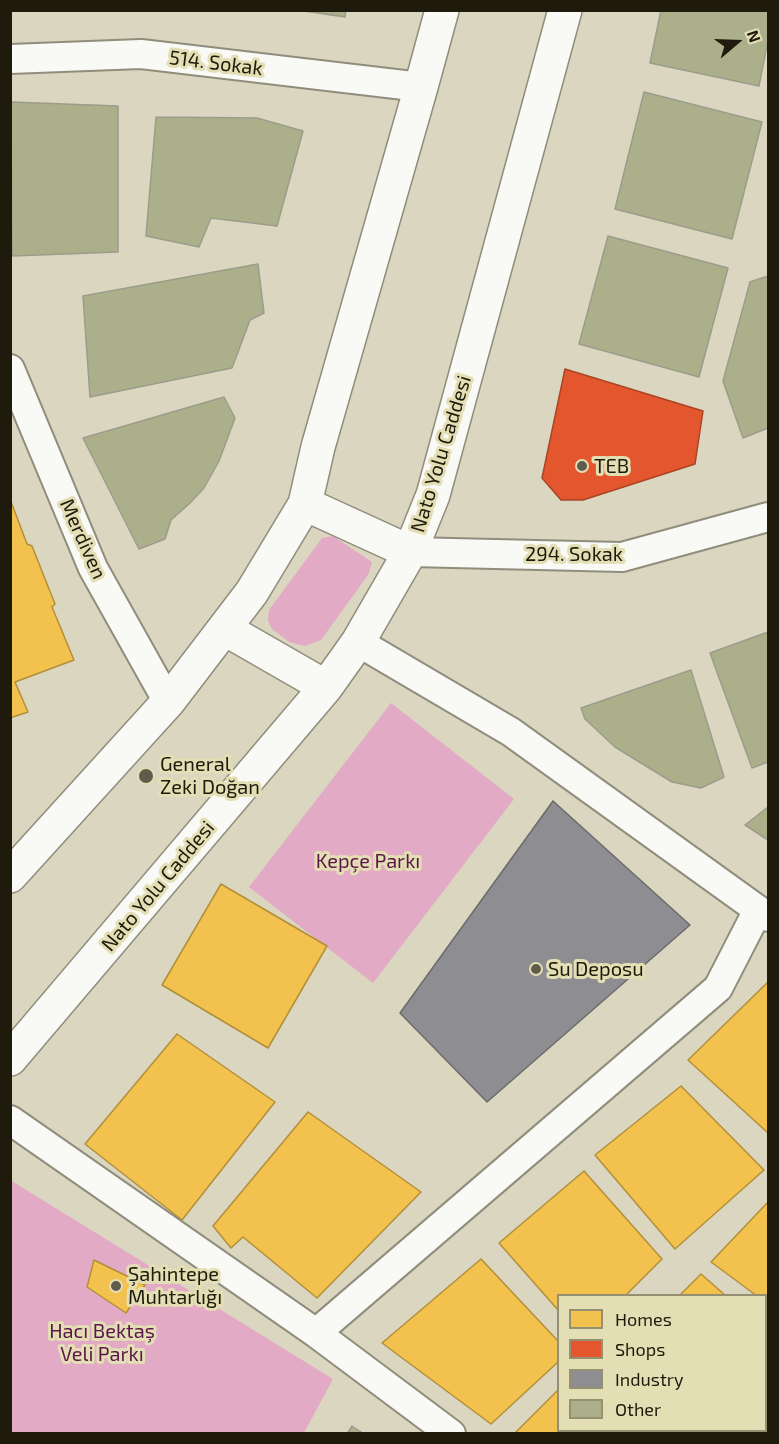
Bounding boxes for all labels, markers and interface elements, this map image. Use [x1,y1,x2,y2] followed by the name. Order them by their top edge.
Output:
[707,12,767,72] north arrow
[744,27,765,45] text: N
[168,45,264,81] street label: 514. Sokak
[406,373,476,535] street label: Nato Yolu Caddesi
[594,454,629,478] place label: TEB
[575,459,589,473] marker: TEB
[55,495,111,583] street label: Merdiven
[525,542,623,566] street label: 294. Sokak
[160,752,260,799] place label: General Zeki Doğan
[137,767,155,785] marker: General Zeki Doğan
[96,816,220,956] street label: Nato Yolu Caddesi
[316,849,420,873] park label: Kepçe Parkı
[548,957,644,981] place label: Su Deposu
[529,962,543,976] marker: Su Deposu
[128,1262,222,1309] place label: Şahintepe Muhtarlığı
[109,1279,123,1293] marker: Şahintepe Muhtarlığı
[557,1294,767,1432] legend
[615,1308,672,1330] text: Homes
[49,1319,155,1366] park label: Hacı Bektaş Veli Parkı
[615,1338,665,1360] text: Shops
[615,1368,684,1390] text: Industry
[615,1398,661,1420] text: Other

